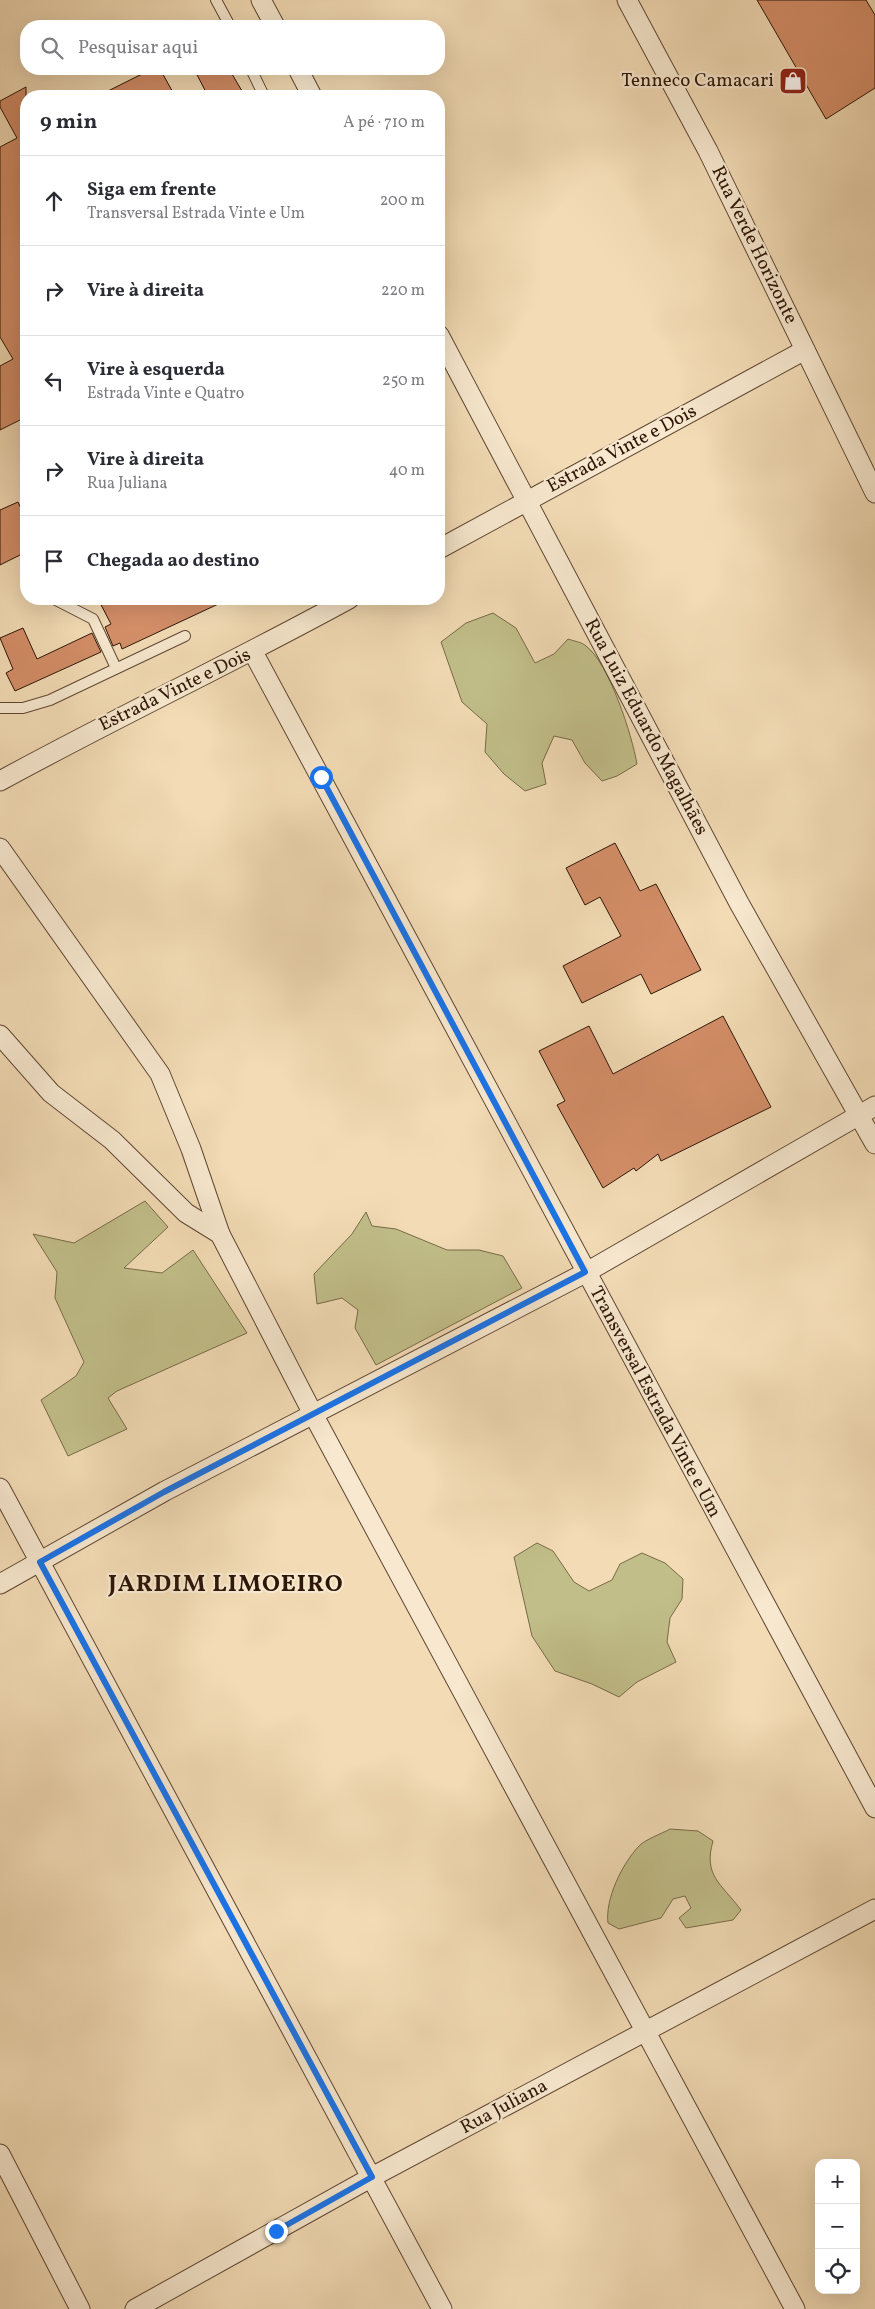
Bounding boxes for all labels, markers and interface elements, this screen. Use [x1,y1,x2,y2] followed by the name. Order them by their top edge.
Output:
[20,20,445,75] search box
[38,34,66,62] icon: search
[78,35,198,61] text: Pesquisar aqui
[778,66,808,96] shop icon: Tenneco Camacari
[621,68,774,94] place label: Tenneco Camacari
[40,108,97,137] text: 9 min
[343,112,425,134] text: A pé · 710 m
[704,162,804,328] street label: Rua Verde Horizonte
[87,177,216,203] text: Siga em frente
[40,187,68,215] icon: ahead
[380,190,425,212] text: 200 m
[87,203,305,225] text: Transversal Estrada Vinte e Um
[40,277,68,305] icon: right
[87,278,204,304] text: Vire à direita
[381,280,425,302] text: 220 m
[87,357,225,383] text: Vire à esquerda
[40,367,68,395] icon: left
[382,370,425,392] text: 250 m
[87,383,244,405] text: Estrada Vinte e Quatro
[543,399,701,499] street label: Estrada Vinte e Dois
[87,447,204,473] text: Vire à direita
[40,457,68,485] icon: right
[389,460,425,482] text: 40 m
[87,473,168,495] text: Rua Juliana
[40,547,68,575] icon: arrive
[87,548,259,574] text: Chegada ao destino
[578,614,714,840] street label: Rua Luiz Eduardo Magalhães
[95,642,255,738] street label: Estrada Vinte e Dois
[310,766,333,789] route start
[583,1282,727,1522] street label: Transversal Estrada Vinte e Um
[107,1568,344,1602] district label: JARDIM LIMOEIRO
[456,2073,552,2141] street label: Rua Juliana
[815,2159,860,2294] map controls
[815,2159,860,2204] button: +
[815,2204,860,2249] button: −
[265,2220,288,2243] route end
[815,2249,860,2294] button: locate

